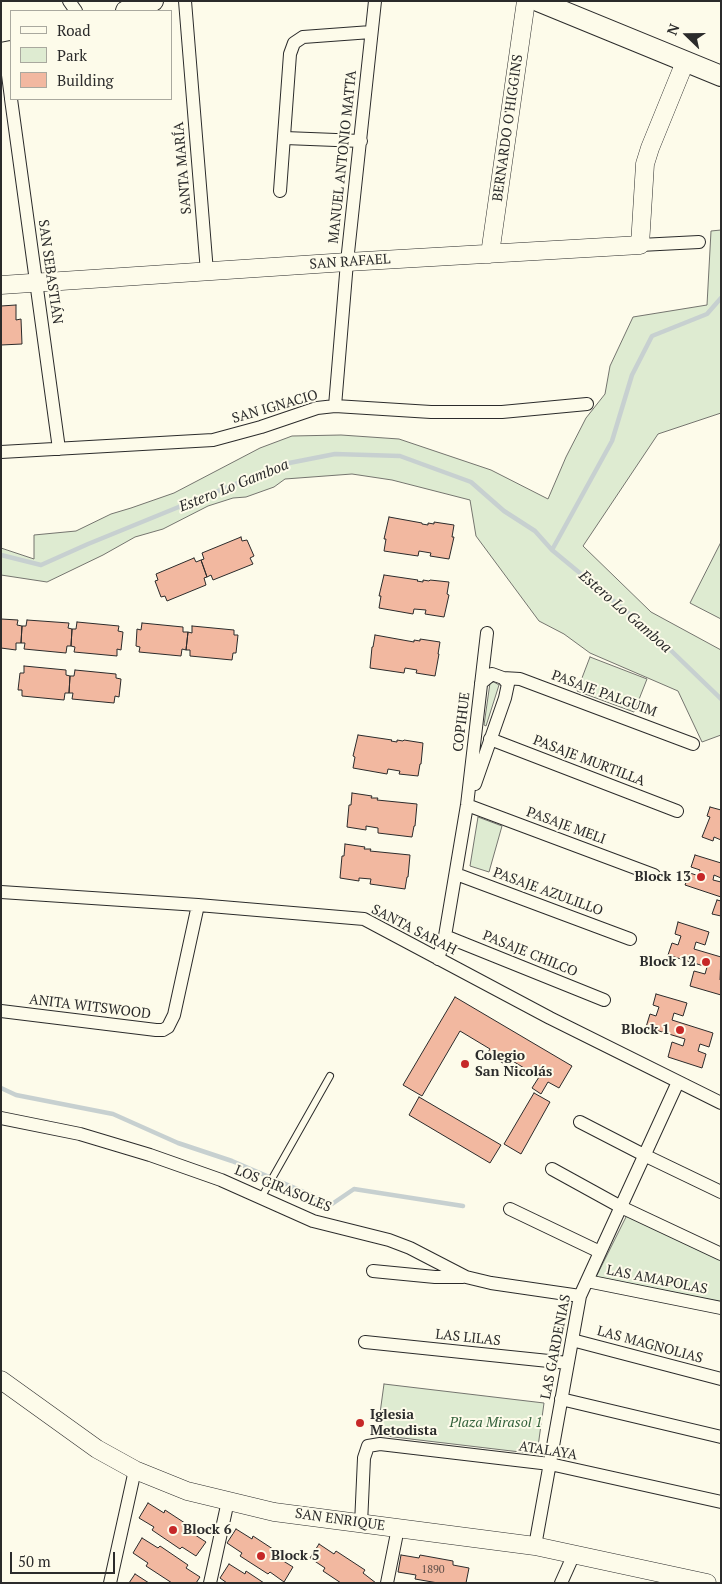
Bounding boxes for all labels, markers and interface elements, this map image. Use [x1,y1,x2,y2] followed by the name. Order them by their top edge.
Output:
[10,10,172,100] legend
[662,10,712,60] north arrow
[57,20,90,40] text: Road
[662,21,683,38] text: N
[57,45,87,65] text: Park
[489,53,527,203] street label: BERNARDO O'HIGGINS
[326,69,360,245] street label: MANUEL ANTONIO MATTA
[57,70,114,90] text: Building
[171,121,195,215] street label: SANTA MARÍA
[34,219,66,325] street label: SAN SEBASTIÁN
[309,251,391,273] street label: SAN RAFAEL
[230,387,320,427] street label: SAN IGNACIO
[176,456,292,516] water label: Estero Lo Gamboa
[575,567,675,657] water label: Estero Lo Gamboa
[549,667,659,721] street label: PASAJE PALGUIM
[450,691,474,753] street label: COPIHUE
[531,732,647,790] street label: PASAJE MURTILLA
[524,804,608,848] street label: PASAJE MELI
[491,864,605,920] street label: PASAJE AZULILLO
[634,869,691,885] place label: Block 13
[695,871,707,883] marker: Block 13
[369,901,459,959] street label: SANTA SARAH
[480,927,580,981] street label: PASAJE CHILCO
[639,954,696,970] place label: Block 12
[700,956,712,968] marker: Block 12
[28,991,152,1023] street label: ANITA WITSWOOD
[621,1022,670,1038] place label: Block 1
[674,1024,686,1036] marker: Block 1
[475,1048,552,1080] place label: Colegio San Nicolás
[459,1058,471,1070] marker: Colegio San Nicolás
[232,1162,334,1216] street label: LOS GIRASOLES
[605,1262,709,1298] street label: LAS AMAPOLAS
[538,1293,574,1401] street label: LAS GARDENIAS
[595,1323,705,1367] street label: LAS MAGNOLIAS
[435,1326,501,1350] street label: LAS LILAS
[370,1407,437,1440] place label: Iglesia Metodista
[450,1415,542,1431] park label: Plaza Mirasol 1
[354,1417,366,1429] marker: Iglesia Metodista
[518,1438,578,1464] street label: ATALAYA
[294,1505,386,1535] street label: SAN ENRIQUE
[183,1522,232,1538] place label: Block 6
[167,1524,179,1536] marker: Block 6
[12,1542,118,1574] scale bar
[271,1548,320,1564] place label: Block 5
[255,1550,267,1562] marker: Block 5
[18,1551,51,1571] text: 50 m
[421,1563,445,1577] house number: 1890

